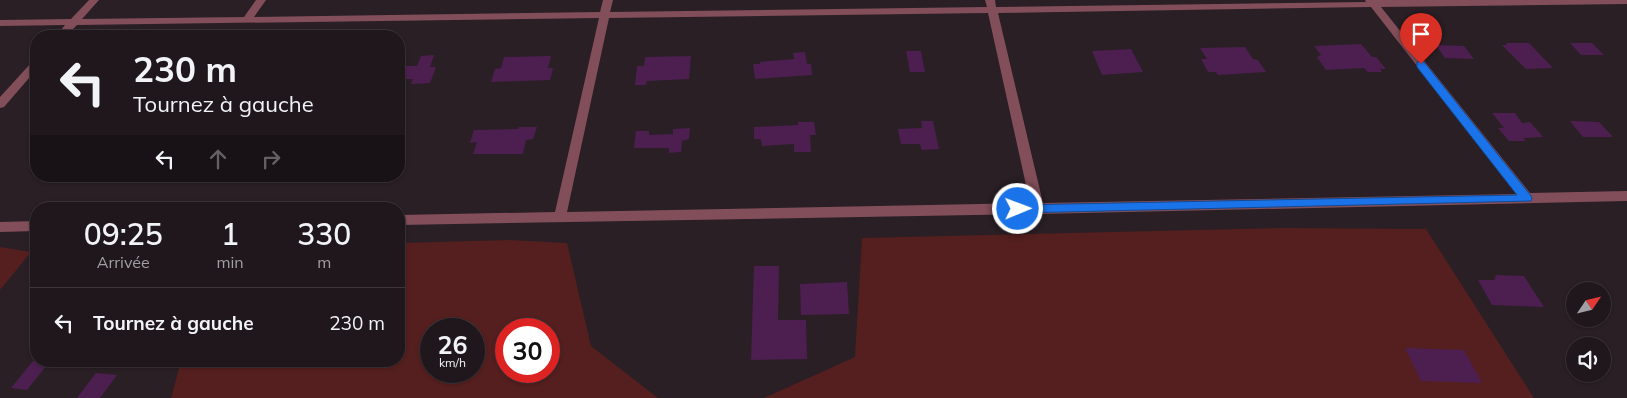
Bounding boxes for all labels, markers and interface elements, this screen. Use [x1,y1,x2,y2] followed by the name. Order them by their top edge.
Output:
[1400,13,1442,64] pin
[1407,20,1435,48] icon: arrive
[133,47,237,91] text: 230 m
[50,50,115,115] icon: left
[133,90,314,118] text: Tournez à gauche
[151,145,179,173] icon: left
[204,145,232,173] icon: ahead
[257,145,285,173] icon: right
[991,182,1043,234] position arrow
[84,215,163,253] text: 09:25
[221,215,239,253] text: 1
[297,215,351,253] text: 330
[97,252,150,272] text: Arrivée
[216,252,244,272] text: min
[317,252,331,272] text: m
[1566,282,1611,328] north arrow
[1566,282,1611,382] map controls
[50,309,78,337] icon: left
[93,311,254,335] text: Tournez à gauche
[329,311,385,335] text: 230 m
[495,318,560,383] speed limit sign: 30
[437,329,468,360] text: 26
[1566,337,1611,382] button: sound
[439,355,466,370] text: km/h

